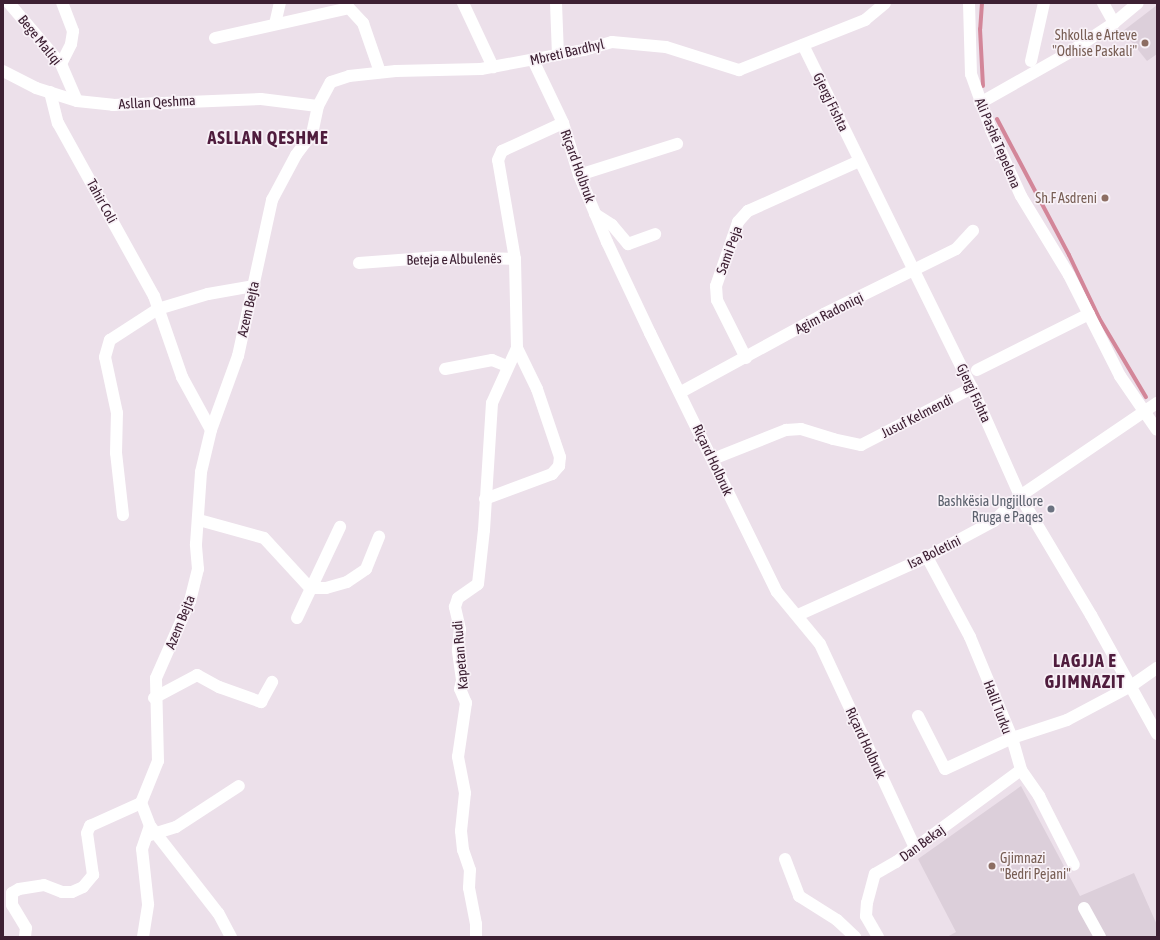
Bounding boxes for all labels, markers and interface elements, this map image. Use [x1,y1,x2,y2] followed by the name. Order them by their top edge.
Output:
[15,12,65,68] street label: Bege Maliqi
[1052,27,1137,60] place label: Shkolla e Arteve "Odhise Paskali"
[528,35,606,69] street label: Mbreti Bardhyl
[1140,38,1150,48] marker: Shkolla e Arteve "Odhise Paskali"
[810,70,852,134] street label: Gjergj Fishta
[118,92,196,112] street label: Asllan Qeshma
[971,95,1025,191] street label: Ali Pashë Tepelena
[207,127,329,149] district label: ASLLAN QESHME
[557,127,599,205] street label: Riçard Holbruk
[83,176,121,226] street label: Tahir Coli
[1035,190,1097,206] place label: Sh.F Asdreni
[1100,193,1110,203] marker: Sh.F Asdreni
[712,223,746,277] street label: Sami Peja
[406,250,502,268] street label: Beteja e Albulenës
[233,279,263,339] street label: Azem Bejta
[792,289,866,337] street label: Agim Radoniqi
[953,361,995,425] street label: Gjergj Fishta
[878,391,956,441] street label: Jusuf Kelmendi
[689,422,737,498] street label: Riçard Holbruk
[937,493,1043,526] place label: Bashkësia Ungjillore Rruga e Paqes
[1046,504,1056,514] marker: Bashkësia Ungjillore Rruga e Paqes
[905,532,963,572] street label: Isa Boletini
[162,592,198,652] street label: Azem Bejta
[449,620,471,690] street label: Kapetan Rudi
[1045,651,1125,694] district label: LAGJJA E GJIMNAZIT
[980,678,1016,736] street label: Halil Turku
[842,705,890,781] street label: Riçard Holbruk
[896,821,948,865] street label: Dan Bekaj
[1000,850,1071,882] place label: Gjimnazi "Bedri Pejani"
[987,861,997,871] marker: Gjimnazi "Bedri Pejani"

